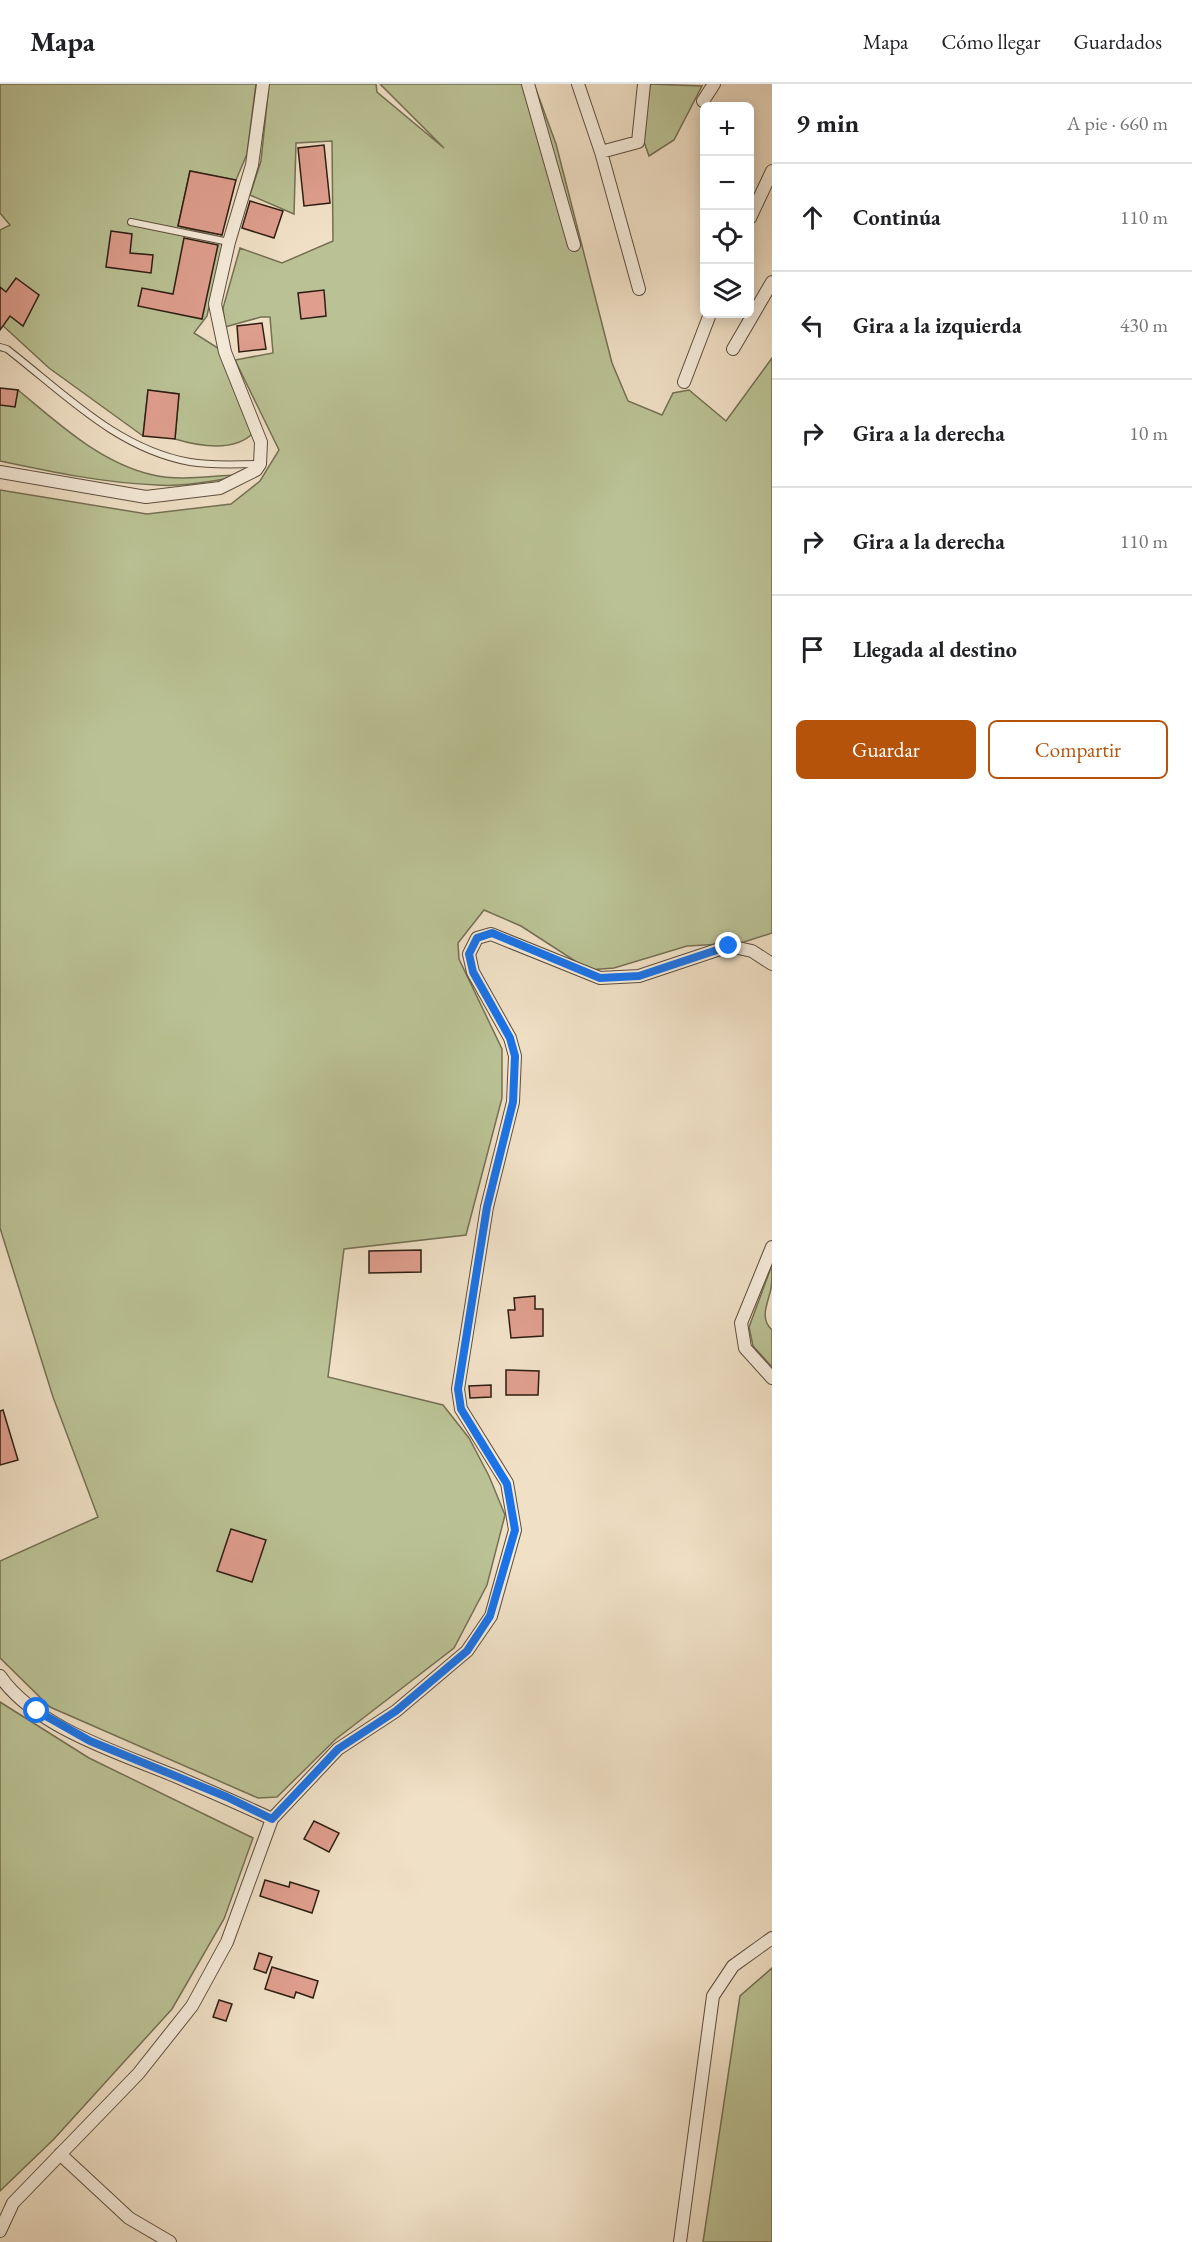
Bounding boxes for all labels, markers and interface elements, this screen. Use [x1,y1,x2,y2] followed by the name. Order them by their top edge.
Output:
[30,23,95,59] text: Mapa
[863,28,908,55] text: Mapa
[941,28,1040,55] text: Cómo llegar
[1073,28,1162,55] text: Guardados
[700,102,754,318] map controls
[700,102,754,156] button: +
[796,106,859,140] text: 9 min
[1067,110,1168,136] text: A pie · 660 m
[700,156,754,210] button: −
[796,201,829,234] icon: ahead
[853,203,941,232] text: Continúa
[1120,204,1168,230] text: 110 m
[700,210,754,264] button: locate
[700,264,754,318] button: layers
[796,309,829,342] icon: left
[853,311,1022,340] text: Gira a la izquierda
[1120,312,1168,338] text: 430 m
[796,417,829,450] icon: right
[853,419,1005,448] text: Gira a la derecha
[1129,420,1168,446] text: 10 m
[796,525,829,558] icon: right
[853,527,1005,556] text: Gira a la derecha
[1120,528,1168,554] text: 110 m
[796,633,829,666] icon: arrive
[853,635,1017,664] text: Llegada al destino
[796,720,976,779] button: Guardar
[988,720,1168,779] button: Compartir
[715,932,741,958] route end
[23,1697,49,1723] route start

